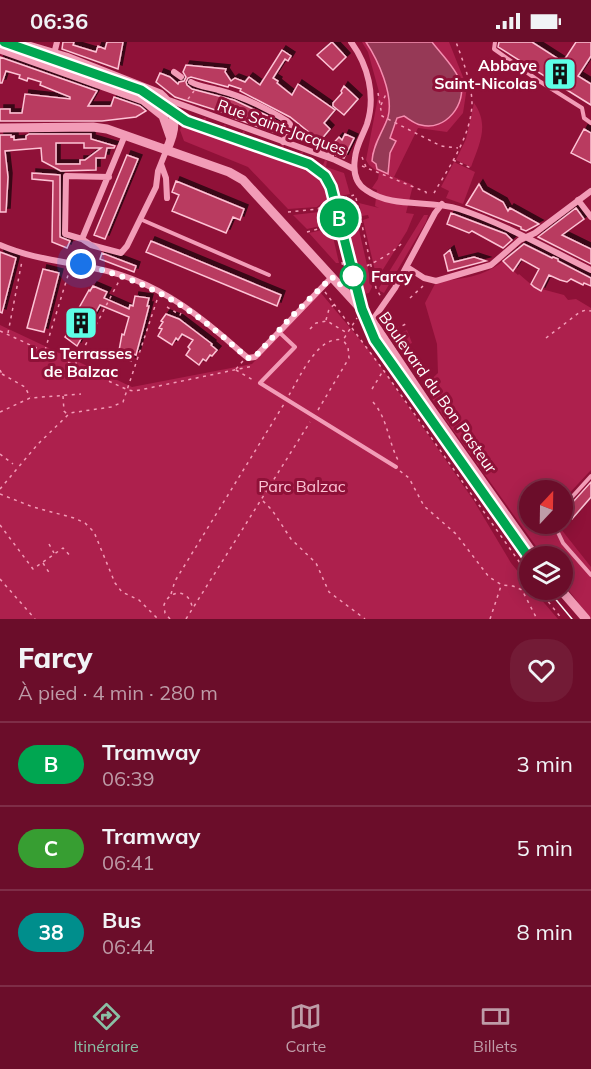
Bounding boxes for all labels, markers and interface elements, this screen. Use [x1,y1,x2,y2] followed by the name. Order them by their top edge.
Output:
[30,7,88,35] text: 06:36
[434,55,537,93] place label: Abbaye Saint-Nicolas
[542,56,578,92] building icon: Abbaye Saint-Nicolas
[215,94,349,160] street label: Rue Saint-Jacques
[320,198,358,237] line badge: B
[332,205,346,231] text: B
[66,249,96,279] your location
[340,263,366,289] marker: Farcy
[371,266,413,286] place label: Farcy
[63,305,99,341] building icon: Les Terrasses de Balzac
[375,307,501,477] street label: Boulevard du Bon Pasteur
[30,343,132,381] place label: Les Terrasses de Balzac
[258,476,346,496] park label: Parc Balzac
[519,480,573,534] north arrow
[519,480,573,600] map controls
[519,546,573,600] button: layers
[510,639,573,702] button: heart
[18,640,93,675] text: Farcy
[18,680,218,705] text: À pied · 4 min · 280 m
[102,738,200,766] text: Tramway
[517,750,573,778] text: 3 min
[44,751,58,777] text: B
[102,766,155,791] text: 06:39
[102,822,200,850] text: Tramway
[517,834,573,862] text: 5 min
[44,835,58,861] text: C
[102,850,155,875] text: 06:41
[102,906,141,934] text: Bus
[517,918,573,946] text: 8 min
[38,919,64,945] text: 38
[102,934,155,959] text: 06:44
[73,1000,139,1056] tab: Itinéraire
[285,1000,326,1056] tab: Carte
[473,1000,518,1056] tab: Billets

